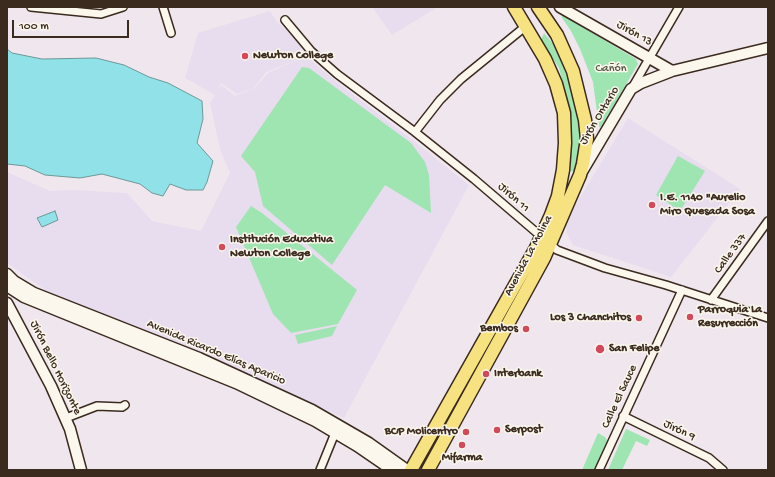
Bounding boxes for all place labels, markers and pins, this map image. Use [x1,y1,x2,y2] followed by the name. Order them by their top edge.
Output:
[253,49,333,63] place label: Newton College
[240,51,250,61] marker: Newton College
[660,191,755,219] place label: I.E. 1140 "Aurelio Miro Quesada Sosa
[647,200,657,210] marker: I.E. 1140 "Aurelio Miro Quesada Sosa
[230,233,333,261] place label: Institución Educativa Newton College
[217,242,227,252] marker: Institución Educativa Newton College
[698,303,762,331] place label: Parroquia La Resurrección
[550,311,631,325] place label: Los 3 Chanchitos
[685,312,695,322] marker: Parroquia La Resurrección
[634,313,644,323] marker: Los 3 Chanchitos
[480,322,518,336] place label: Bembos
[521,324,531,334] marker: Bembos
[609,342,659,356] place label: San Felipe
[594,343,606,355] marker: San Felipe
[494,367,542,381] place label: Interbank
[481,369,491,379] marker: Interbank
[505,423,542,437] place label: Serpost
[385,425,458,439] place label: BCP Molicentro
[492,425,502,435] marker: Serpost
[461,427,471,437] marker: BCP Molicentro
[457,440,467,450] marker: Mifarma
[442,451,482,465] place label: Mifarma

